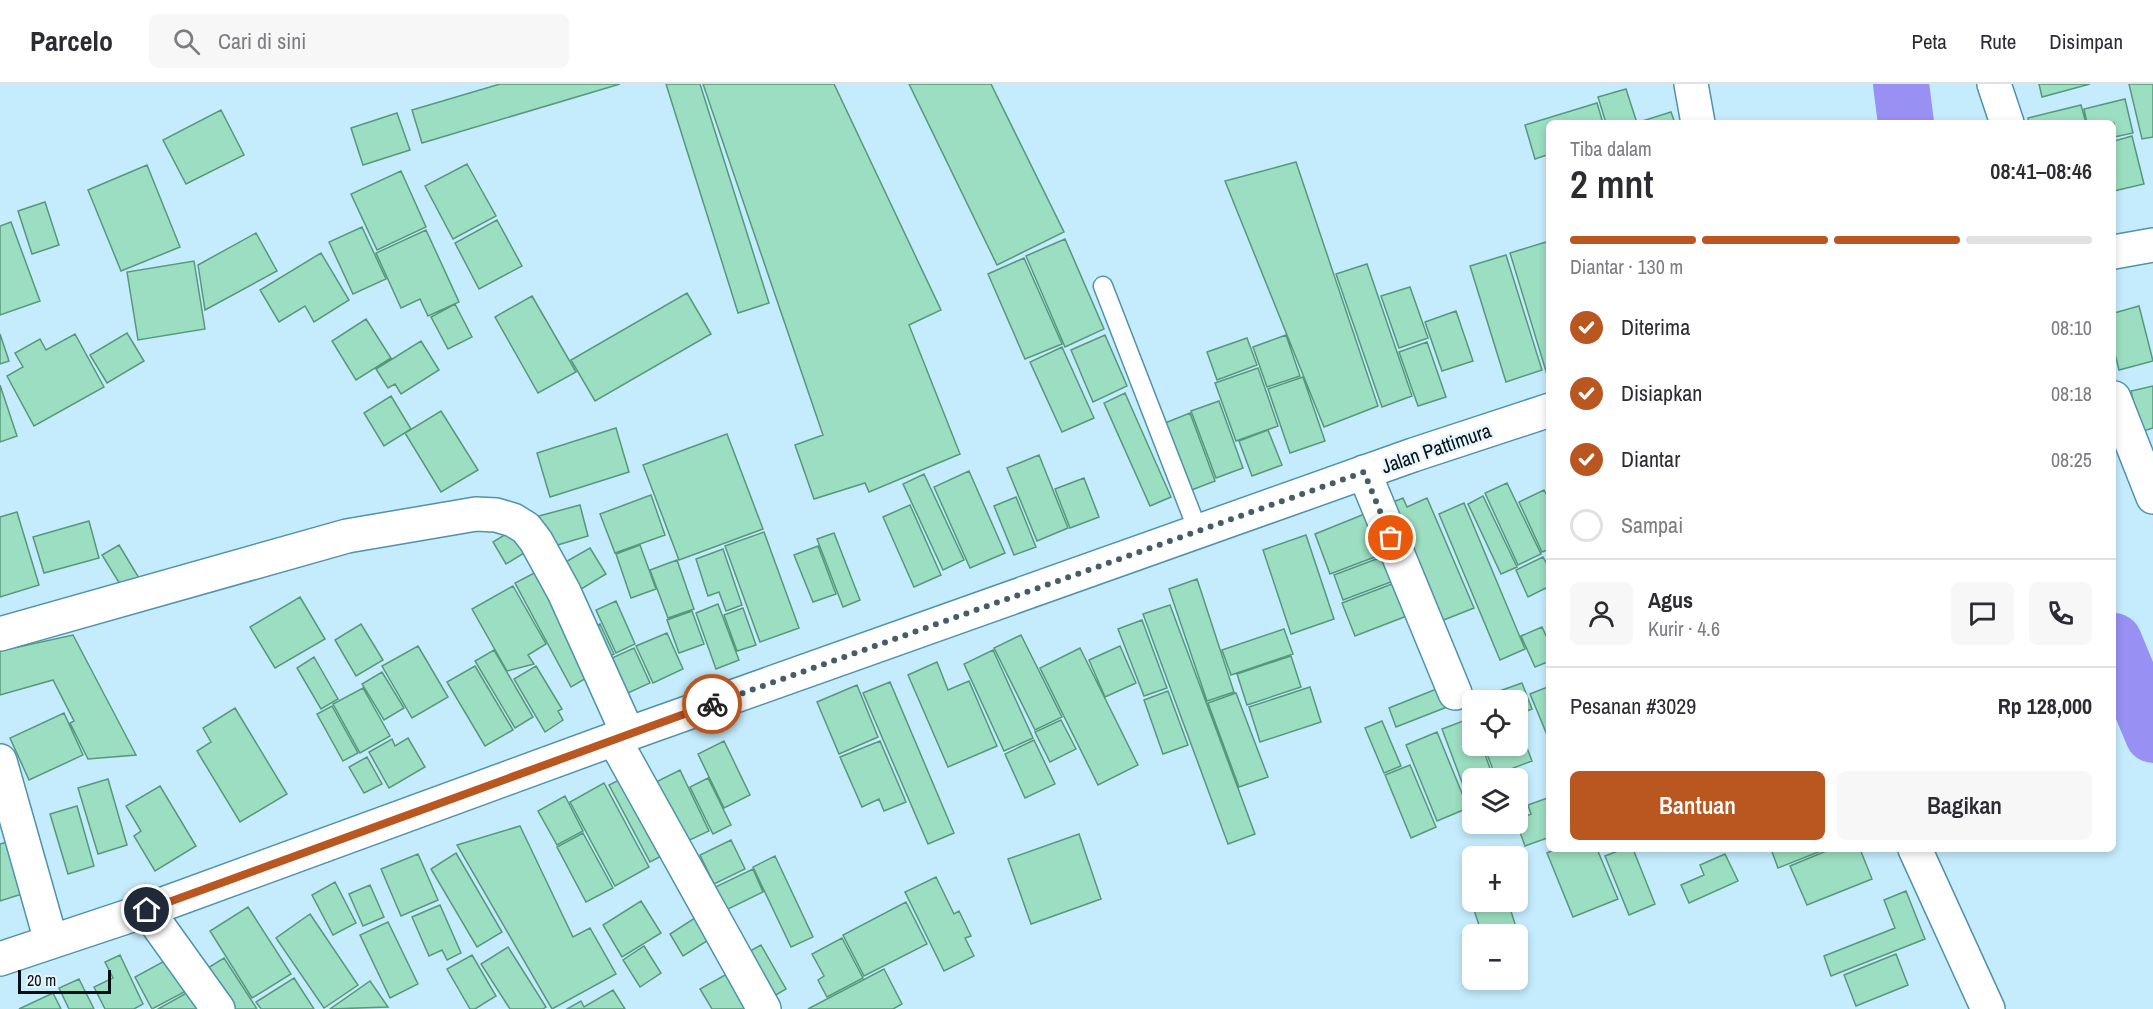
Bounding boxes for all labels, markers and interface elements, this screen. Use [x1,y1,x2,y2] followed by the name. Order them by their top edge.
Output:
[149,14,569,68] search box
[30,22,113,60] text: Parcelo
[170,25,203,58] icon: search
[218,26,306,56] text: Cari di sini
[1911,27,1947,56] text: Peta
[1980,27,2016,56] text: Rute
[2049,27,2123,56] text: Disimpan
[1570,135,1652,162] text: Tiba dalam
[1990,156,2092,186] text: 08:41–08:46
[1570,158,1654,210] text: 2 mnt
[1570,253,1683,280] text: Diantar · 130 m
[1570,311,1603,344] icon: check
[1621,312,1690,342] text: Diterima
[2051,314,2092,341] text: 08:10
[1570,377,1603,410] icon: check
[1621,378,1702,408] text: Disiapkan
[2051,380,2092,407] text: 08:18
[1377,417,1495,479] street label: Jalan Pattimura
[1570,443,1603,476] icon: check
[1621,444,1680,474] text: Diantar
[2051,446,2092,473] text: 08:25
[1621,510,1683,540] text: Sampai
[1365,512,1416,563] pin
[1374,521,1407,554] icon: bag
[1570,582,1633,645] button: person
[1951,582,2014,645] button: chat
[2029,582,2092,645] button: phone
[1648,585,1693,615] text: Agus
[1648,615,1720,642] text: Kurir · 4.6
[682,674,742,734] courier
[696,688,729,721] icon: bike
[1462,690,1528,990] map controls
[1462,690,1528,756] button: locate
[1570,691,1696,721] text: Pesanan #3029
[1998,691,2092,721] text: Rp 128,000
[1462,768,1528,834] button: layers
[1570,771,1825,840] button: Bantuan
[1837,771,2092,840] button: Bagikan
[1462,846,1528,912] button: +
[121,884,172,935] pin
[130,893,163,926] icon: home
[1462,924,1528,990] button: −
[18,967,111,994] scale bar
[27,969,56,991] text: 20 m

